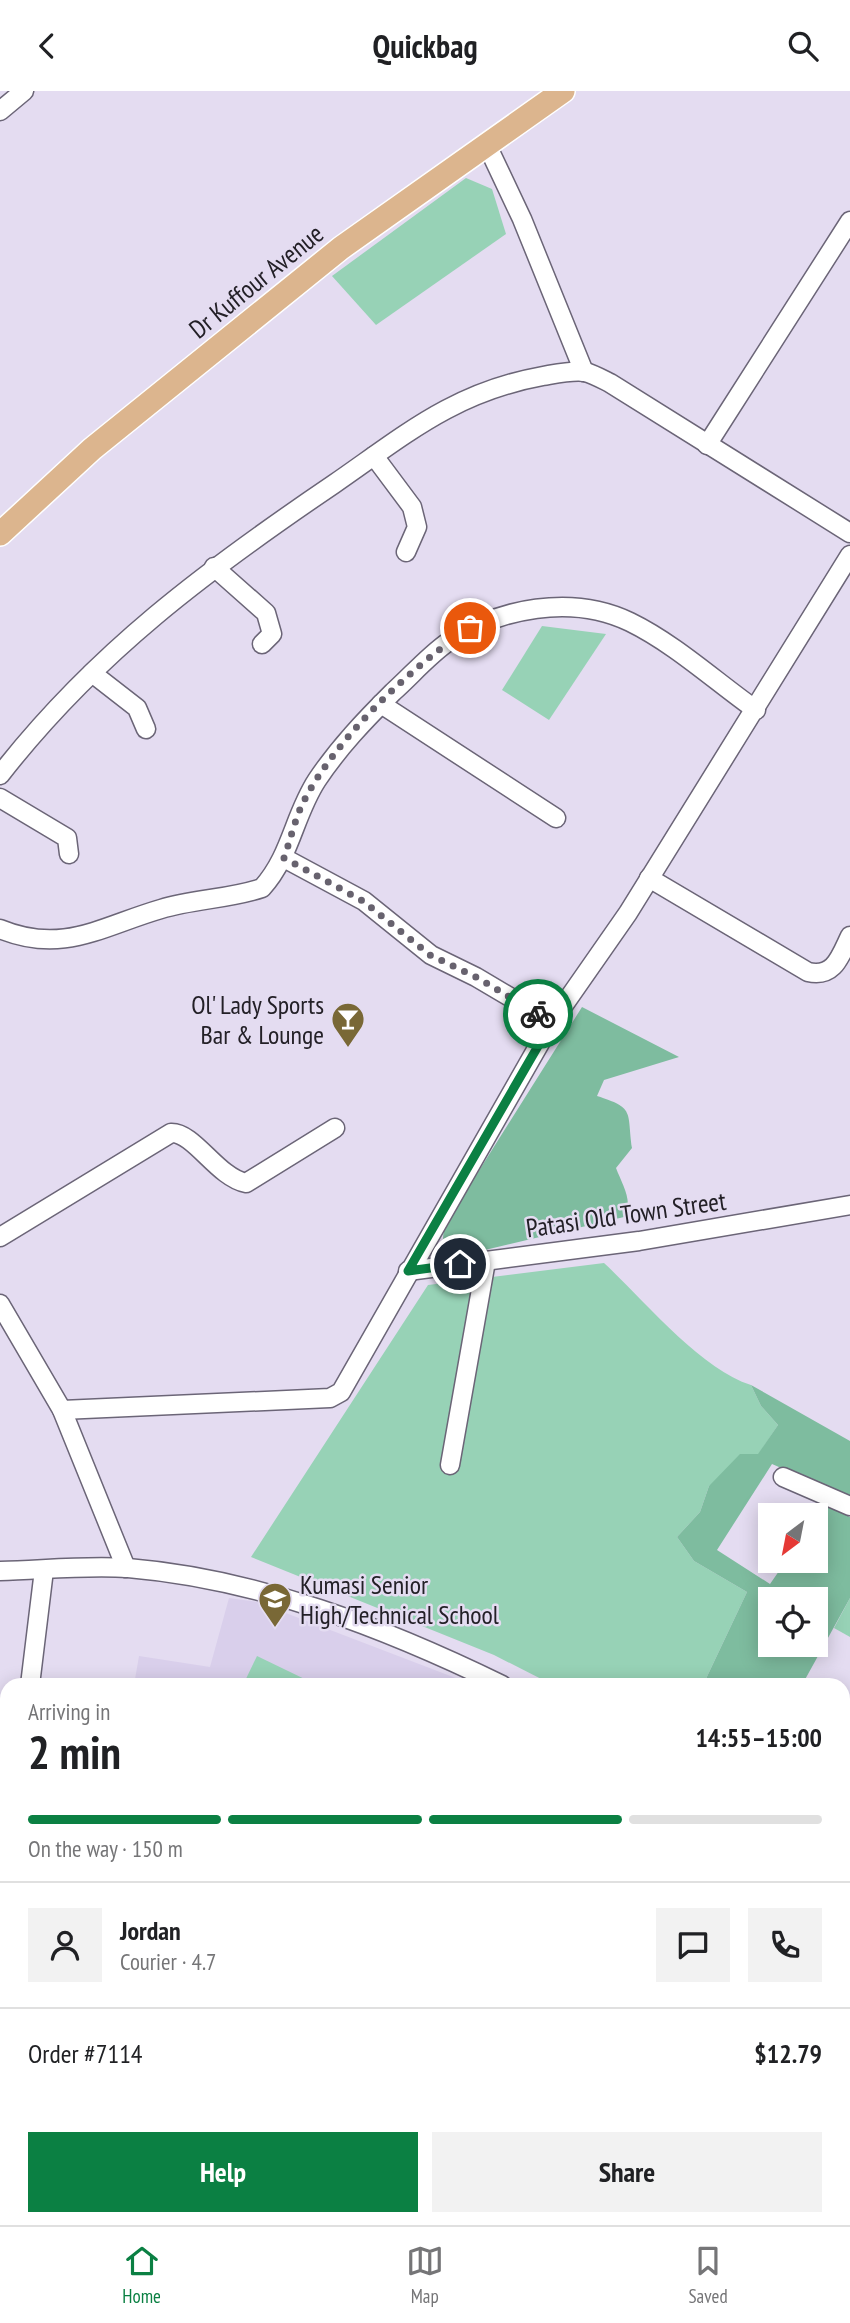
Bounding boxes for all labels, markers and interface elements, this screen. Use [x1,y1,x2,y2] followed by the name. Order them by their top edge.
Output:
[372,25,478,67] text: Quickbag
[28,27,66,65] icon: back
[784,27,822,65] icon: search
[182,217,330,345] street label: Dr Kuffour Avenue
[440,598,500,658] pin
[451,609,489,647] icon: bag
[503,979,573,1049] courier
[191,988,324,1051] place label: Ol' Lady Sports Bar & Lounge
[519,995,557,1033] icon: bike
[329,1000,367,1049] bar icon: Ol' Lady Sports Bar & Lounge
[524,1184,728,1244] street label: Patasi Old Town Street
[430,1234,490,1294] pin
[441,1245,479,1283] icon: home
[758,1503,828,1573] north arrow
[758,1503,828,1657] map controls
[300,1568,499,1631] place label: Kumasi Senior High/Technical School
[256,1580,294,1629] school or university icon: Kumasi Senior High/Technical School
[758,1587,828,1657] button: locate
[28,1697,110,1726] text: Arriving in
[695,1721,822,1754] text: 14:55–15:00
[28,1722,121,1782] text: 2 min
[28,1834,183,1863] text: On the way · 150 m
[28,1908,102,1982] button: person
[656,1908,730,1982] button: chat
[748,1908,822,1982] button: phone
[120,1914,181,1947] text: Jordan
[120,1947,216,1976] text: Courier · 4.7
[28,2037,143,2070] text: Order #7114
[754,2037,822,2070] text: $12.79
[28,2132,418,2212] button: Help
[432,2132,822,2212] button: Share
[122,2242,161,2308] tab: Home
[406,2242,444,2308] tab: Map
[688,2242,728,2308] tab: Saved

